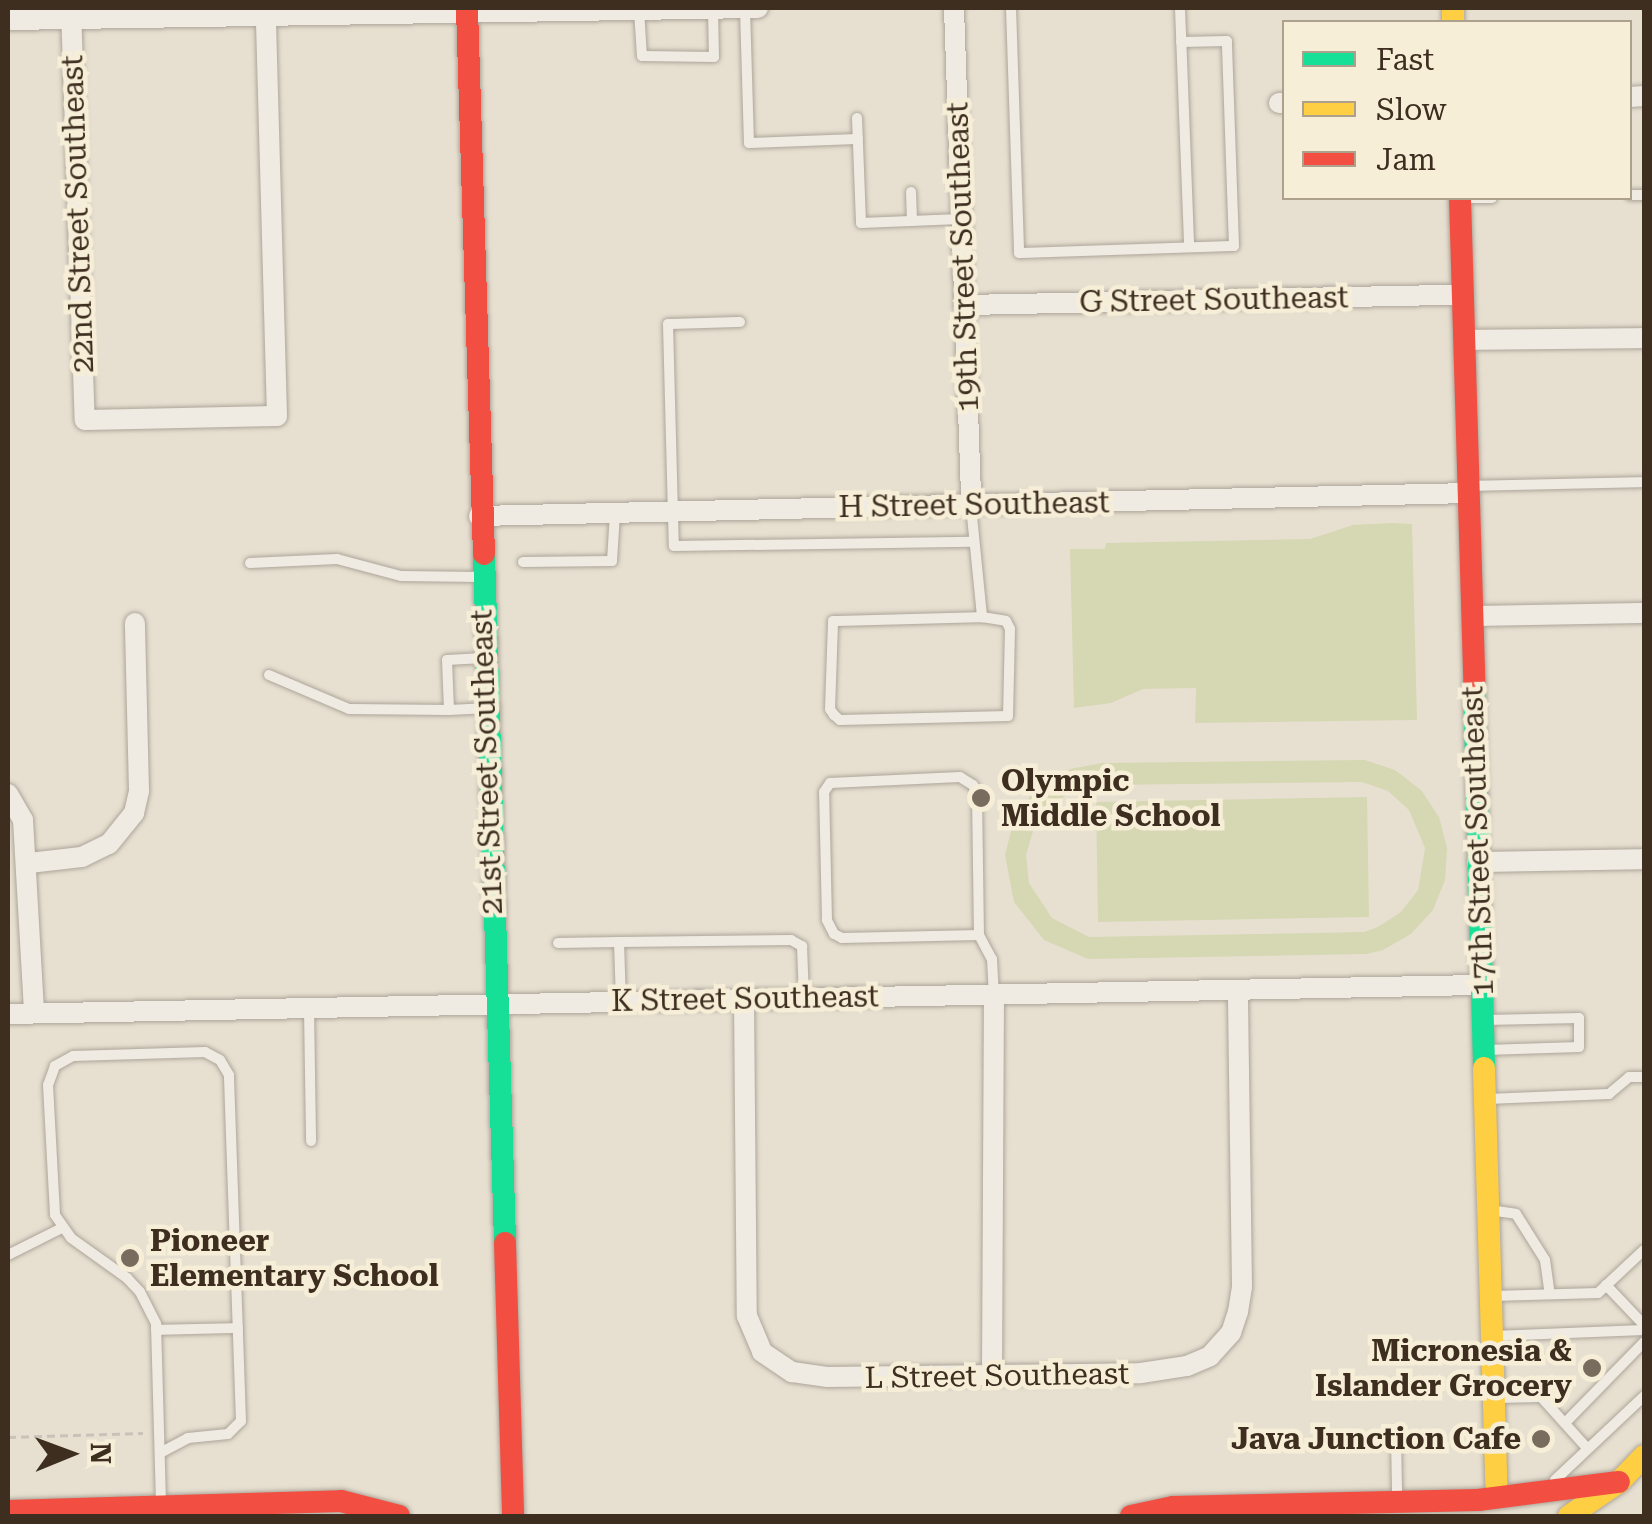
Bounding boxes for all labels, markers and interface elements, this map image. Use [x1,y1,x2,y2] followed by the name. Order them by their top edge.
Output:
[1282,20,1632,200] legend
[1376,42,1434,77] text: Fast
[54,54,102,374] street label: 22nd Street Southeast
[1376,92,1447,127] text: Slow
[940,101,986,413] street label: 19th Street Southeast
[1376,142,1436,177] text: Jam
[1079,280,1349,320] street label: G Street Southeast
[838,485,1110,525] street label: H Street Southeast
[464,609,510,915] street label: 21st Street Southeast
[1455,685,1501,997] street label: 17th Street Southeast
[1001,763,1220,834] place label: Olympic Middle School
[970,787,992,809] marker: Olympic Middle School
[611,979,879,1019] street label: K Street Southeast
[150,1223,439,1294] place label: Pioneer Elementary School
[119,1247,141,1269] marker: Pioneer Elementary School
[1315,1333,1572,1404] place label: Micronesia & Islander Grocery
[864,1356,1130,1396] street label: L Street Southeast
[1581,1357,1603,1379] marker: Micronesia & Islander Grocery
[20,1404,120,1504] north arrow
[1231,1421,1521,1457] place label: Java Junction Cafe
[1530,1428,1552,1450] marker: Java Junction Cafe
[84,1442,117,1465] text: N

